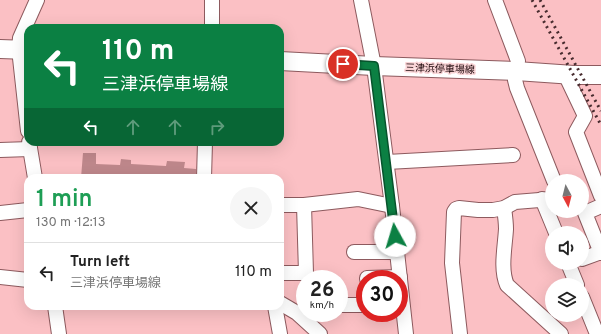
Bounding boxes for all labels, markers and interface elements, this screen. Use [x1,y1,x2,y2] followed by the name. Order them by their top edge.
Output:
[102,34,174,70] text: 110 m
[36,40,88,92] icon: left
[326,47,360,81] pin
[332,53,354,75] icon: arrive
[405,62,475,77] street label: 三津浜停車場線
[102,74,228,97] text: 三津浜停車場線
[80,116,102,138] icon: left
[122,116,144,138] icon: ahead
[164,116,186,138] icon: ahead
[206,116,228,138] icon: right
[545,174,589,218] north arrow
[545,174,589,322] map controls
[36,185,93,215] text: 1 min
[230,187,272,229] button: close
[36,215,105,231] text: 130 m · 12:13
[374,215,416,257] position arrow
[545,226,589,270] button: sound
[70,253,130,272] text: Turn left
[36,262,58,284] icon: left
[235,263,272,282] text: 110 m
[356,270,408,322] speed limit sign: 30
[70,276,161,292] text: 三津浜停車場線
[310,278,334,304] text: 26
[545,278,589,322] button: layers
[310,299,334,312] text: km/h

